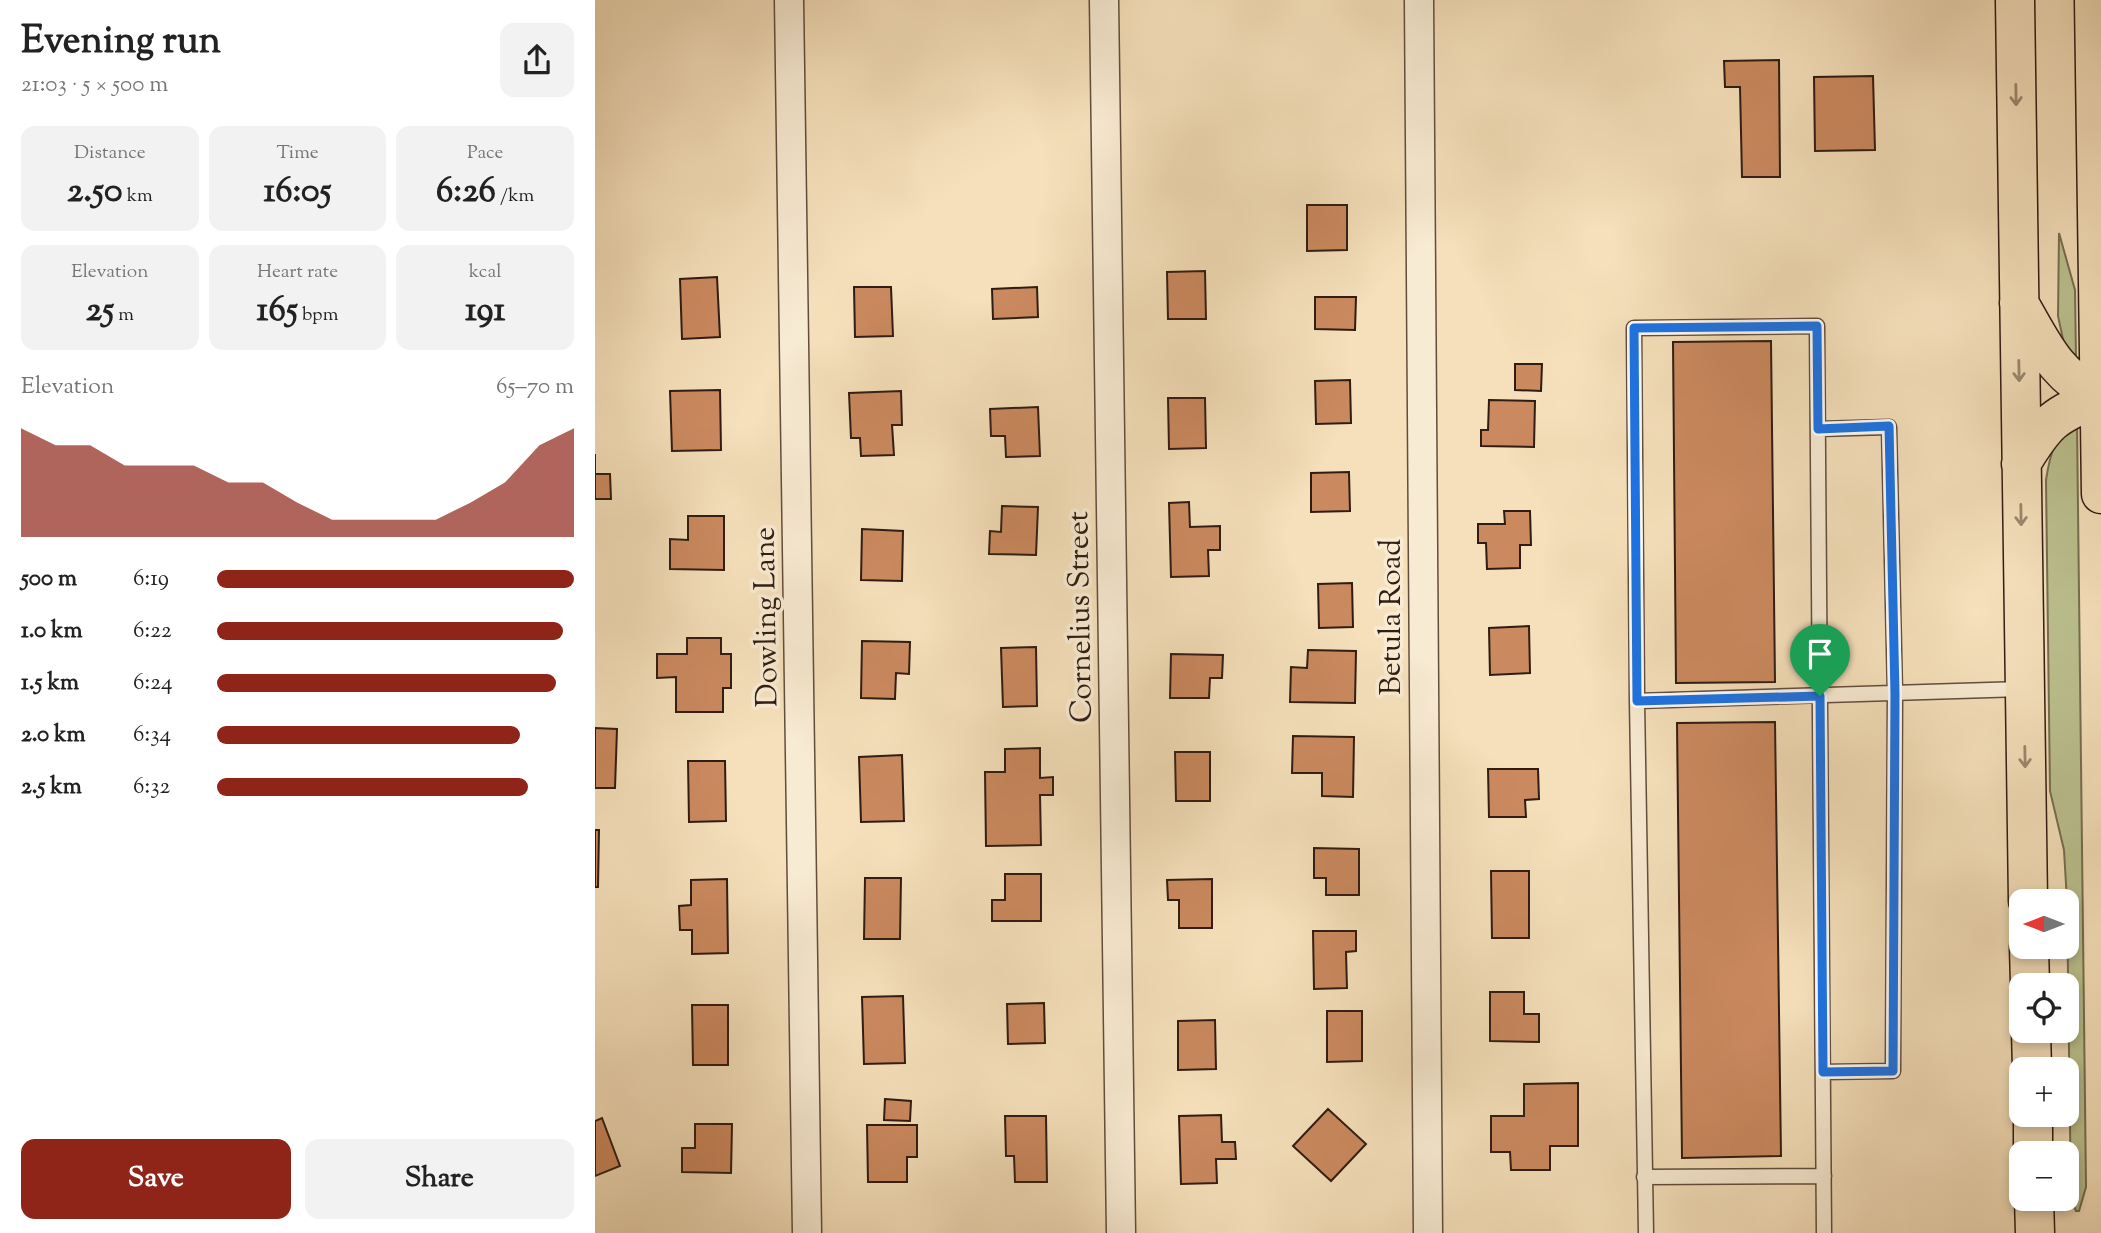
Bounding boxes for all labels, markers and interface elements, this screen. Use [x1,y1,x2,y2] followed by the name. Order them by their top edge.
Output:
[21,16,221,70] text: Evening run
[500,23,574,97] button: share
[21,69,168,102] text: 21:03 · 5 × 500 m
[2009,83,2023,106] one-way arrow
[74,140,146,167] text: Distance
[276,140,319,167] text: Time
[467,140,503,167] text: Pace
[67,167,123,218] text: 2.50
[263,167,332,218] text: 16:05
[436,167,496,218] text: 6:26
[123,183,153,210] text: km
[496,183,534,210] text: /km
[71,259,148,286] text: Elevation
[257,259,338,286] text: Heart rate
[469,259,501,286] text: kcal
[86,286,114,337] text: 25
[257,286,298,337] text: 165
[465,286,505,337] text: 191
[114,302,134,329] text: m
[298,302,338,329] text: bpm
[2013,359,2026,382] one-way arrow
[21,371,114,404] text: Elevation
[496,371,574,404] text: 65–70 m
[2015,503,2028,526] one-way arrow
[1058,511,1105,723] street label: Cornelius Street
[744,526,791,707] street label: Dowling Lane
[1371,539,1414,695] street label: Betula Road
[21,563,77,596] text: 500 m
[133,563,169,596] text: 6:19
[21,615,83,648] text: 1.0 km
[133,615,172,648] text: 6:22
[1790,624,1850,696] pin
[1801,635,1839,673] icon: arrive
[21,667,79,700] text: 1.5 km
[133,667,173,700] text: 6:24
[21,719,86,752] text: 2.0 km
[133,719,171,752] text: 6:34
[2018,746,2032,769] one-way arrow
[21,771,82,804] text: 2.5 km
[133,771,170,804] text: 6:32
[2009,889,2079,959] north arrow
[2009,889,2079,1211] map controls
[2009,973,2079,1043] button: locate
[2009,1057,2079,1127] button: +
[21,1139,291,1219] button: Save
[305,1139,574,1219] button: Share
[2009,1141,2079,1211] button: −

